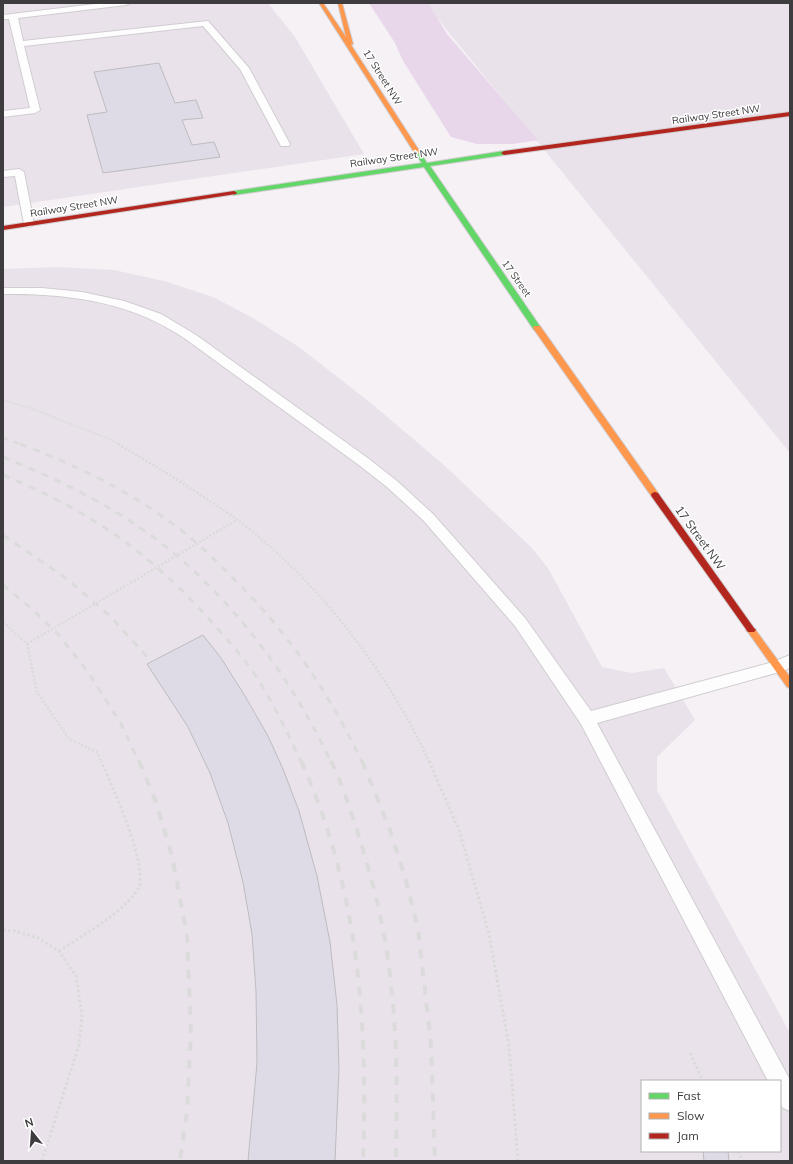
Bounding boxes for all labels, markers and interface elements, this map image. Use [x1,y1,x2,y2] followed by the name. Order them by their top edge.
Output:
[360,47,405,108] street label: 17 Street NW
[671,102,761,127] street label: Railway Street NW
[349,145,439,170] street label: Railway Street NW
[29,193,119,220] street label: Railway Street NW
[499,257,534,300] street label: 17 Street
[672,502,729,573] street label: 17 Street NW
[641,1080,781,1152] legend
[677,1088,701,1103] text: Fast
[677,1108,705,1123] text: Slow
[12,1112,52,1152] north arrow
[23,1115,35,1130] text: N
[677,1128,699,1143] text: Jam

